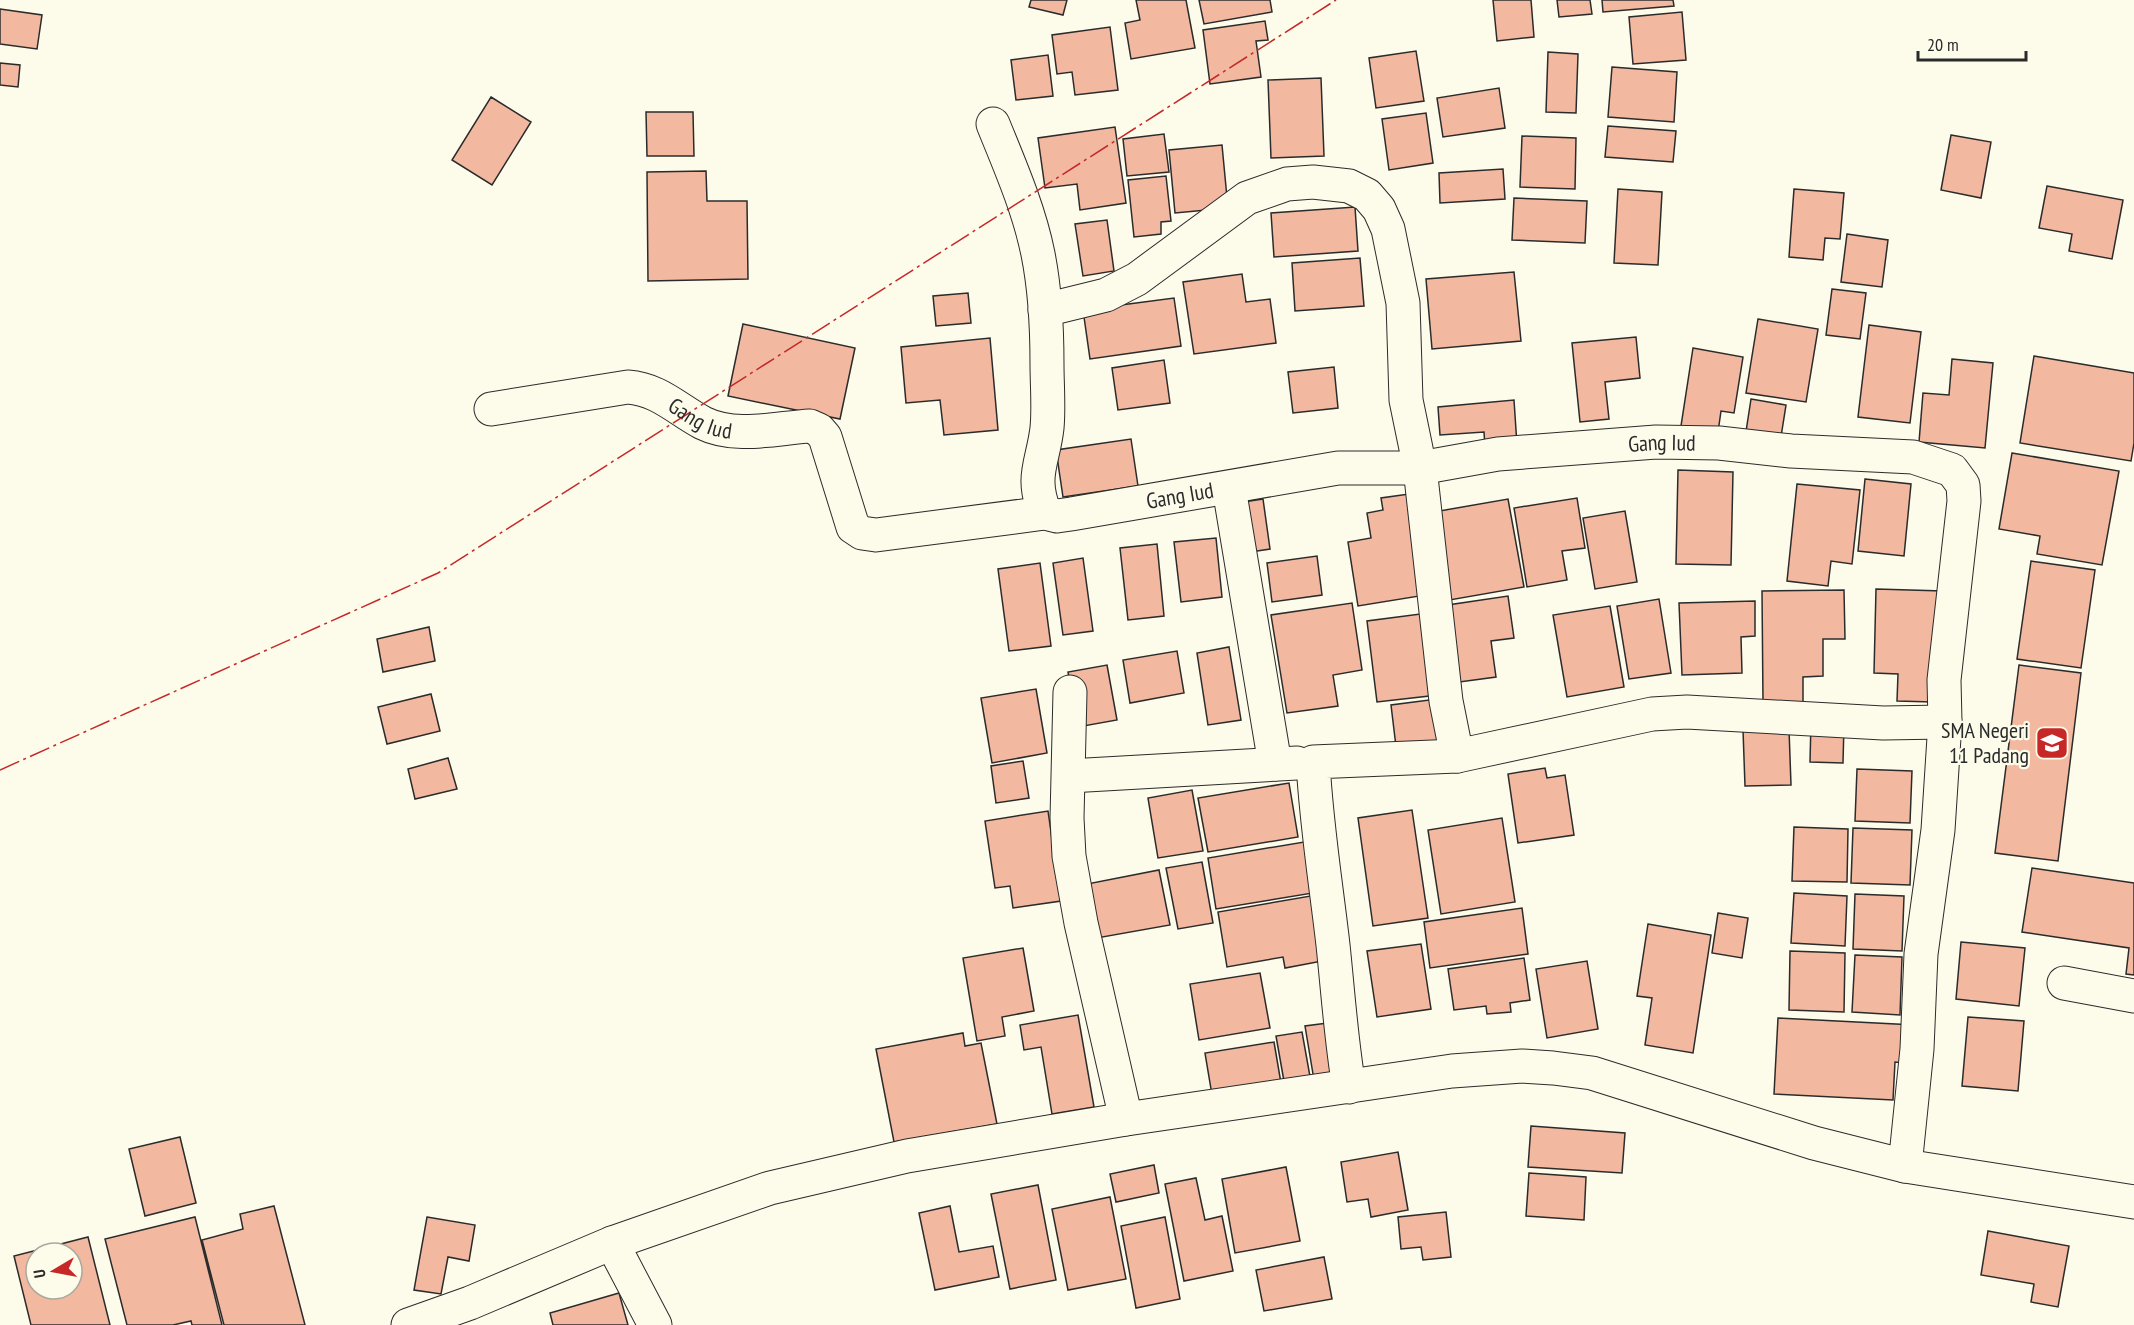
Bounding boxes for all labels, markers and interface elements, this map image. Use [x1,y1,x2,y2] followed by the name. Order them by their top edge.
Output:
[1918,24,2026,62] scale bar
[1927,33,1959,56] text: 20 m
[663,391,734,445] street label: Gang Iud
[1627,428,1696,458] street label: Gang Iud
[1144,476,1216,515] street label: Gang Iud
[1941,716,2029,769] place label: SMA Negeri 11 Padang
[2034,725,2070,761] school or university icon: SMA Negeri 11 Padang
[24,1241,84,1301] north arrow
[29,1268,50,1279] text: U

